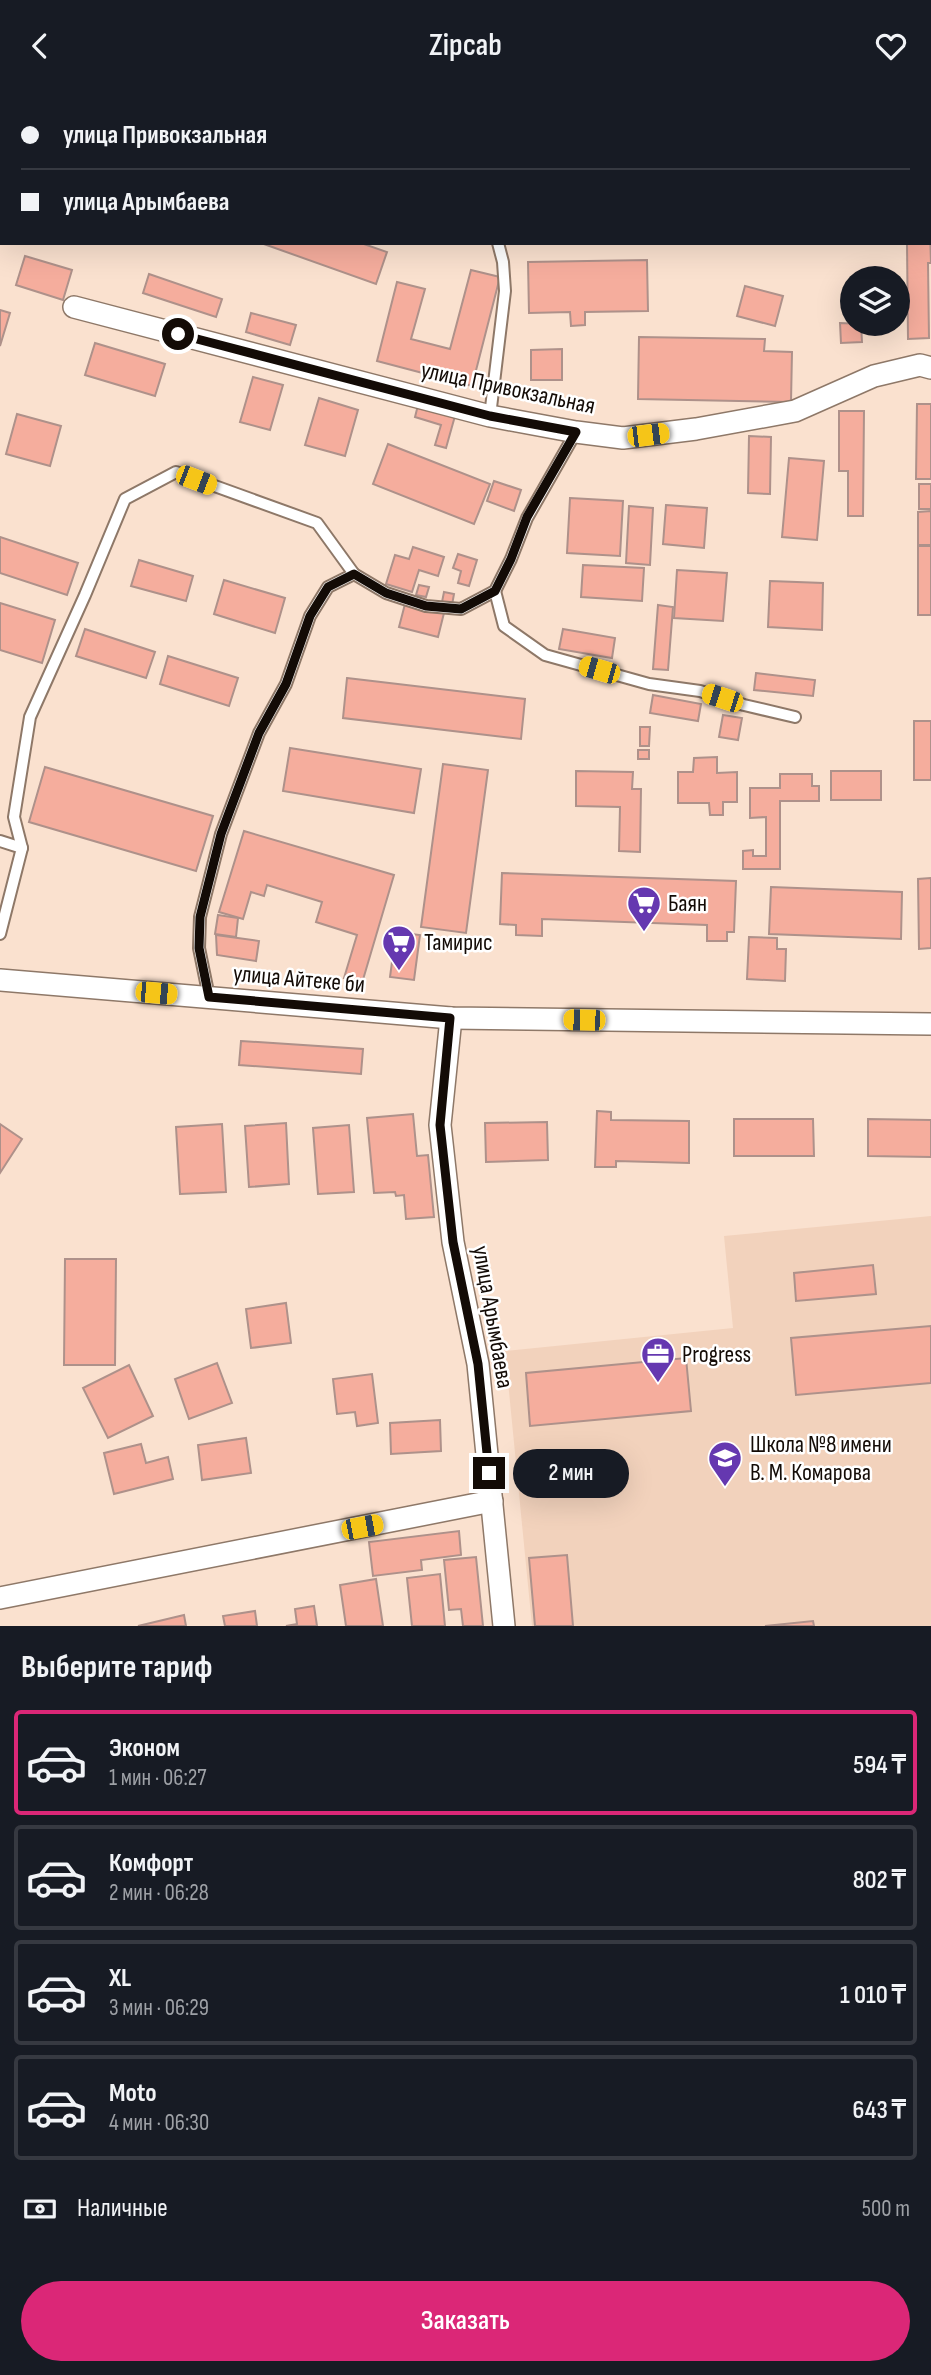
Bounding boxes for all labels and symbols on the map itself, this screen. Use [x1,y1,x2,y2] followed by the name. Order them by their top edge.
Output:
[162,318,194,350] route start
[418,355,598,421] street label: улица Привокзальная
[626,422,671,448] car
[173,463,220,497] car
[576,654,623,686] car
[699,682,746,714] car
[625,884,663,933] supermarket icon: Баян
[668,889,707,918] place label: Баян
[380,923,418,972] supermarket icon: Тамирис
[424,928,493,957] place label: Тамирис
[232,959,366,999] street label: улица Айтеке би
[135,981,178,1005] car
[563,1009,606,1031] car
[466,1244,520,1390] street label: улица Арымбаева
[639,1335,677,1384] office icon: Progress
[682,1340,751,1369] place label: Progress
[750,1430,892,1487] place label: Школа №8 имени В. М. Комарова
[706,1439,744,1488] school or university icon: Школа №8 имени В. М. Комарова
[514,1449,629,1497] callout: 2 мин
[473,1457,505,1489] route end
[340,1513,385,1541] car

